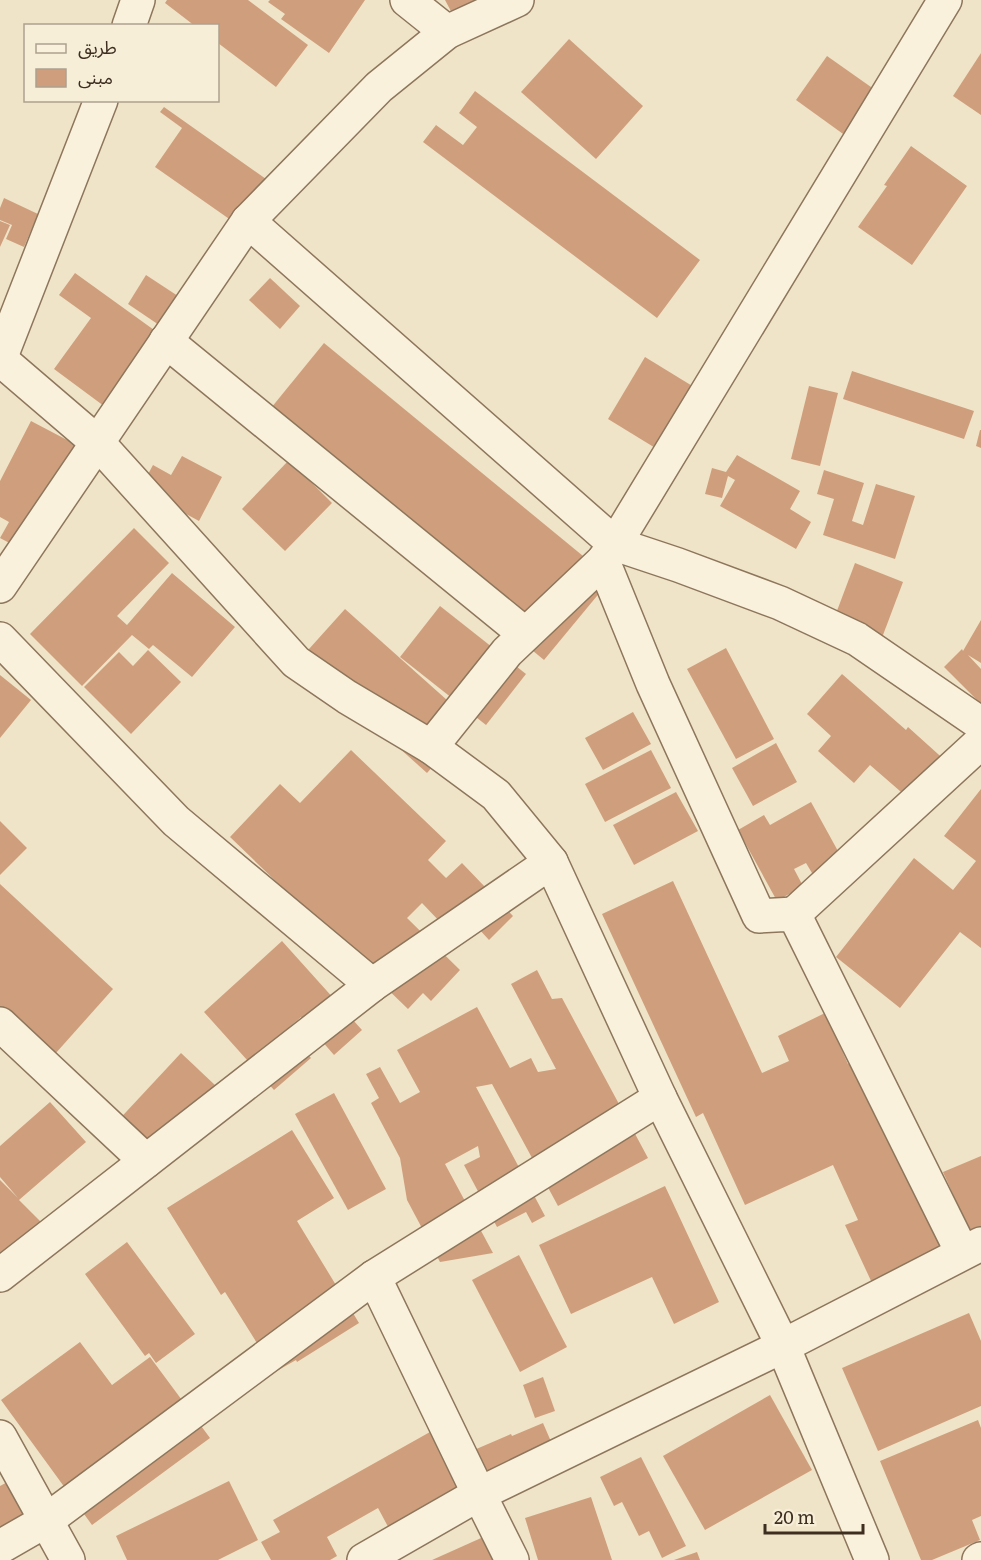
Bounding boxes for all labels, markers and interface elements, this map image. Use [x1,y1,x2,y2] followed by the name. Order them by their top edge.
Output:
[24,24,219,102] legend
[78,33,117,60] text: طريق
[78,63,113,90] text: مبنى
[765,1497,862,1535] scale bar
[774,1503,815,1530] text: 20 m

